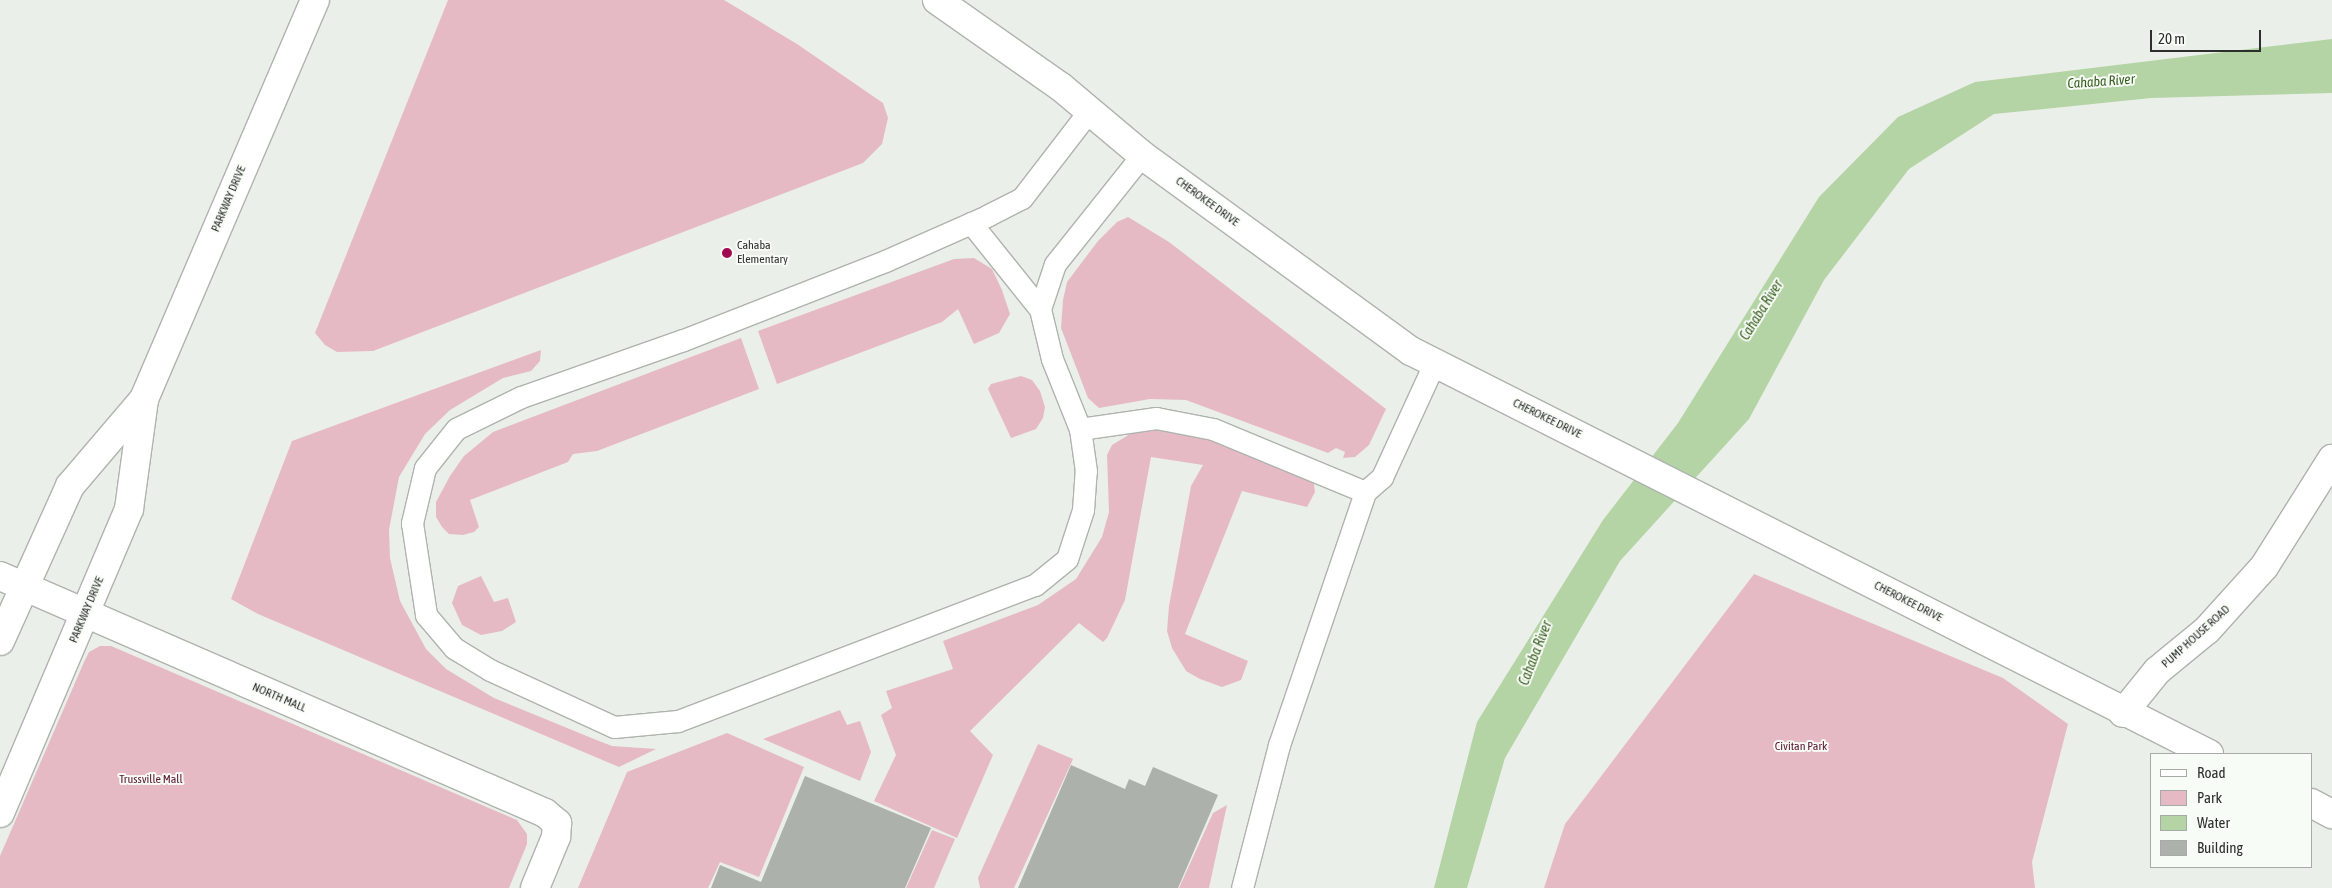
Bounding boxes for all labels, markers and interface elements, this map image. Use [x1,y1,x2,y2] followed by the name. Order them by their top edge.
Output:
[2152,20,2263,52] scale bar
[2158,30,2185,47] text: 20 m
[2067,70,2135,92] water label: Cahaba River
[209,164,249,234] street label: PARKWAY DRIVE
[1172,174,1242,230] street label: CHEROKEE DRIVE
[737,239,788,267] place label: Cahaba Elementary
[721,247,733,259] marker: Cahaba Elementary
[1736,277,1786,343] water label: Cahaba River
[1510,396,1584,442] street label: CHEROKEE DRIVE
[67,575,107,645] street label: PARKWAY DRIVE
[1871,579,1945,625] street label: CHEROKEE DRIVE
[2159,603,2233,671] street label: PUMP HOUSE ROAD
[1515,618,1555,688] water label: Cahaba River
[250,680,308,716] street label: NORTH MALL
[1775,740,1827,754] park label: Civitan Park
[2150,753,2312,868] legend
[2197,764,2226,781] text: Road
[119,773,183,787] park label: Trussville Mall
[2197,789,2222,806] text: Park
[2197,814,2230,831] text: Water
[2197,839,2243,856] text: Building

